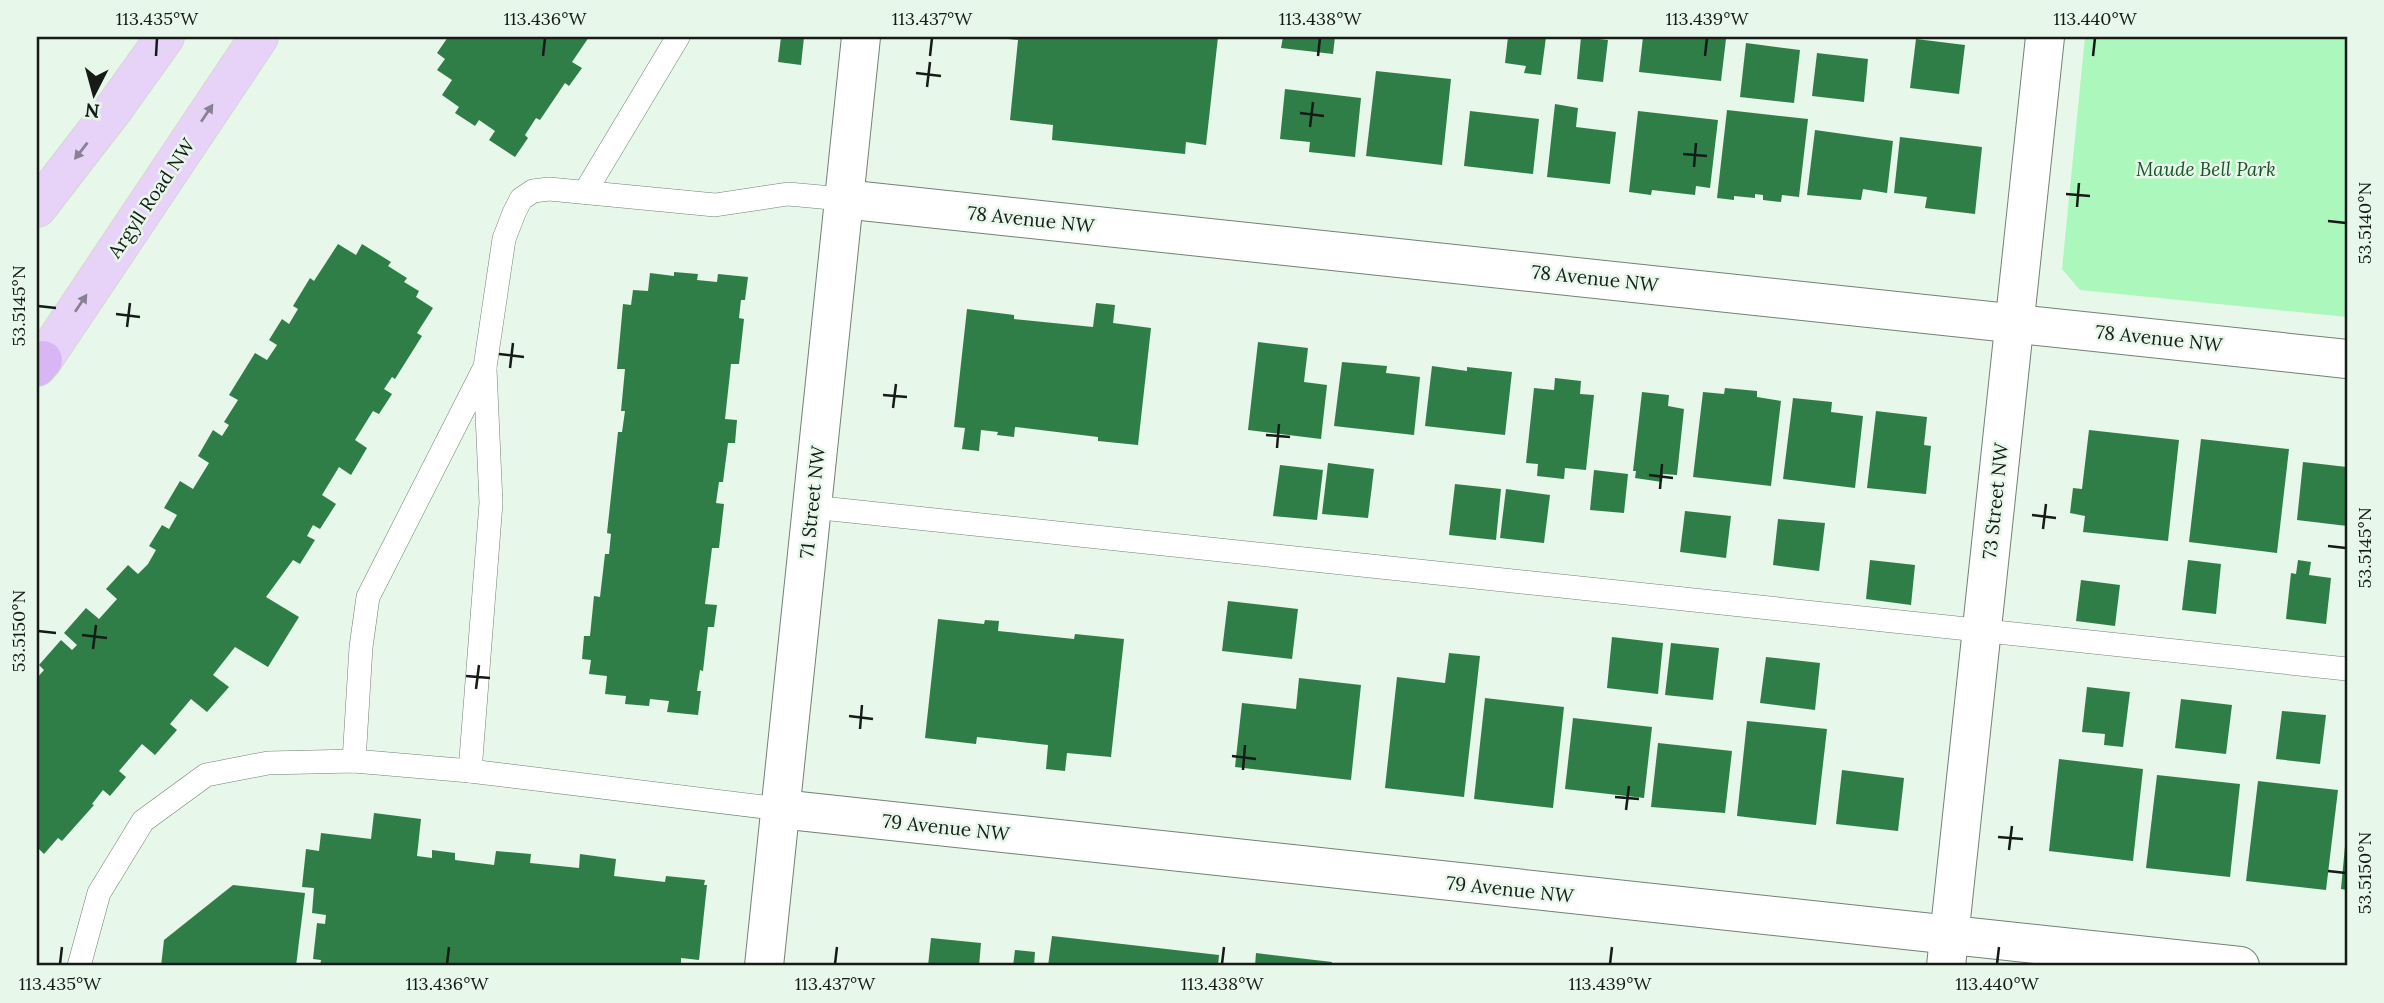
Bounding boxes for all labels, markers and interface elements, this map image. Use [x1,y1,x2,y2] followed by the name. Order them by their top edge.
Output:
[116,7,199,30] text: 113.435°W
[504,7,588,30] text: 113.436°W
[892,7,973,30] text: 113.437°W
[1279,7,1362,30] text: 113.438°W
[1666,7,1750,30] text: 113.439°W
[2053,7,2138,30] text: 113.440°W
[60,60,130,130] north arrow
[83,98,101,124] text: N
[200,104,213,123] one-way arrow
[102,133,200,263] street label: Argyll Road NW
[74,141,89,159] one-way arrow
[2136,157,2276,181] park label: Maude Bell Park
[2353,182,2376,264] text: 53.5140°N
[966,200,1097,238] street label: 78 Avenue NW
[1530,259,1661,297] street label: 78 Avenue NW
[7,265,30,347] text: 53.5145°N
[74,294,88,312] one-way arrow
[2094,319,2225,357] street label: 78 Avenue NW
[1977,441,2013,560] street label: 73 Street NW
[794,444,830,559] street label: 71 Street NW
[2353,507,2376,589] text: 53.5145°N
[7,590,30,672] text: 53.5150°N
[881,808,1012,846] street label: 79 Avenue NW
[2353,832,2376,914] text: 53.5150°N
[1445,870,1576,908] street label: 79 Avenue NW
[19,972,102,995] text: 113.435°W
[406,972,490,995] text: 113.436°W
[795,972,876,995] text: 113.437°W
[1181,972,1264,995] text: 113.438°W
[1569,972,1653,995] text: 113.439°W
[1955,972,2040,995] text: 113.440°W

